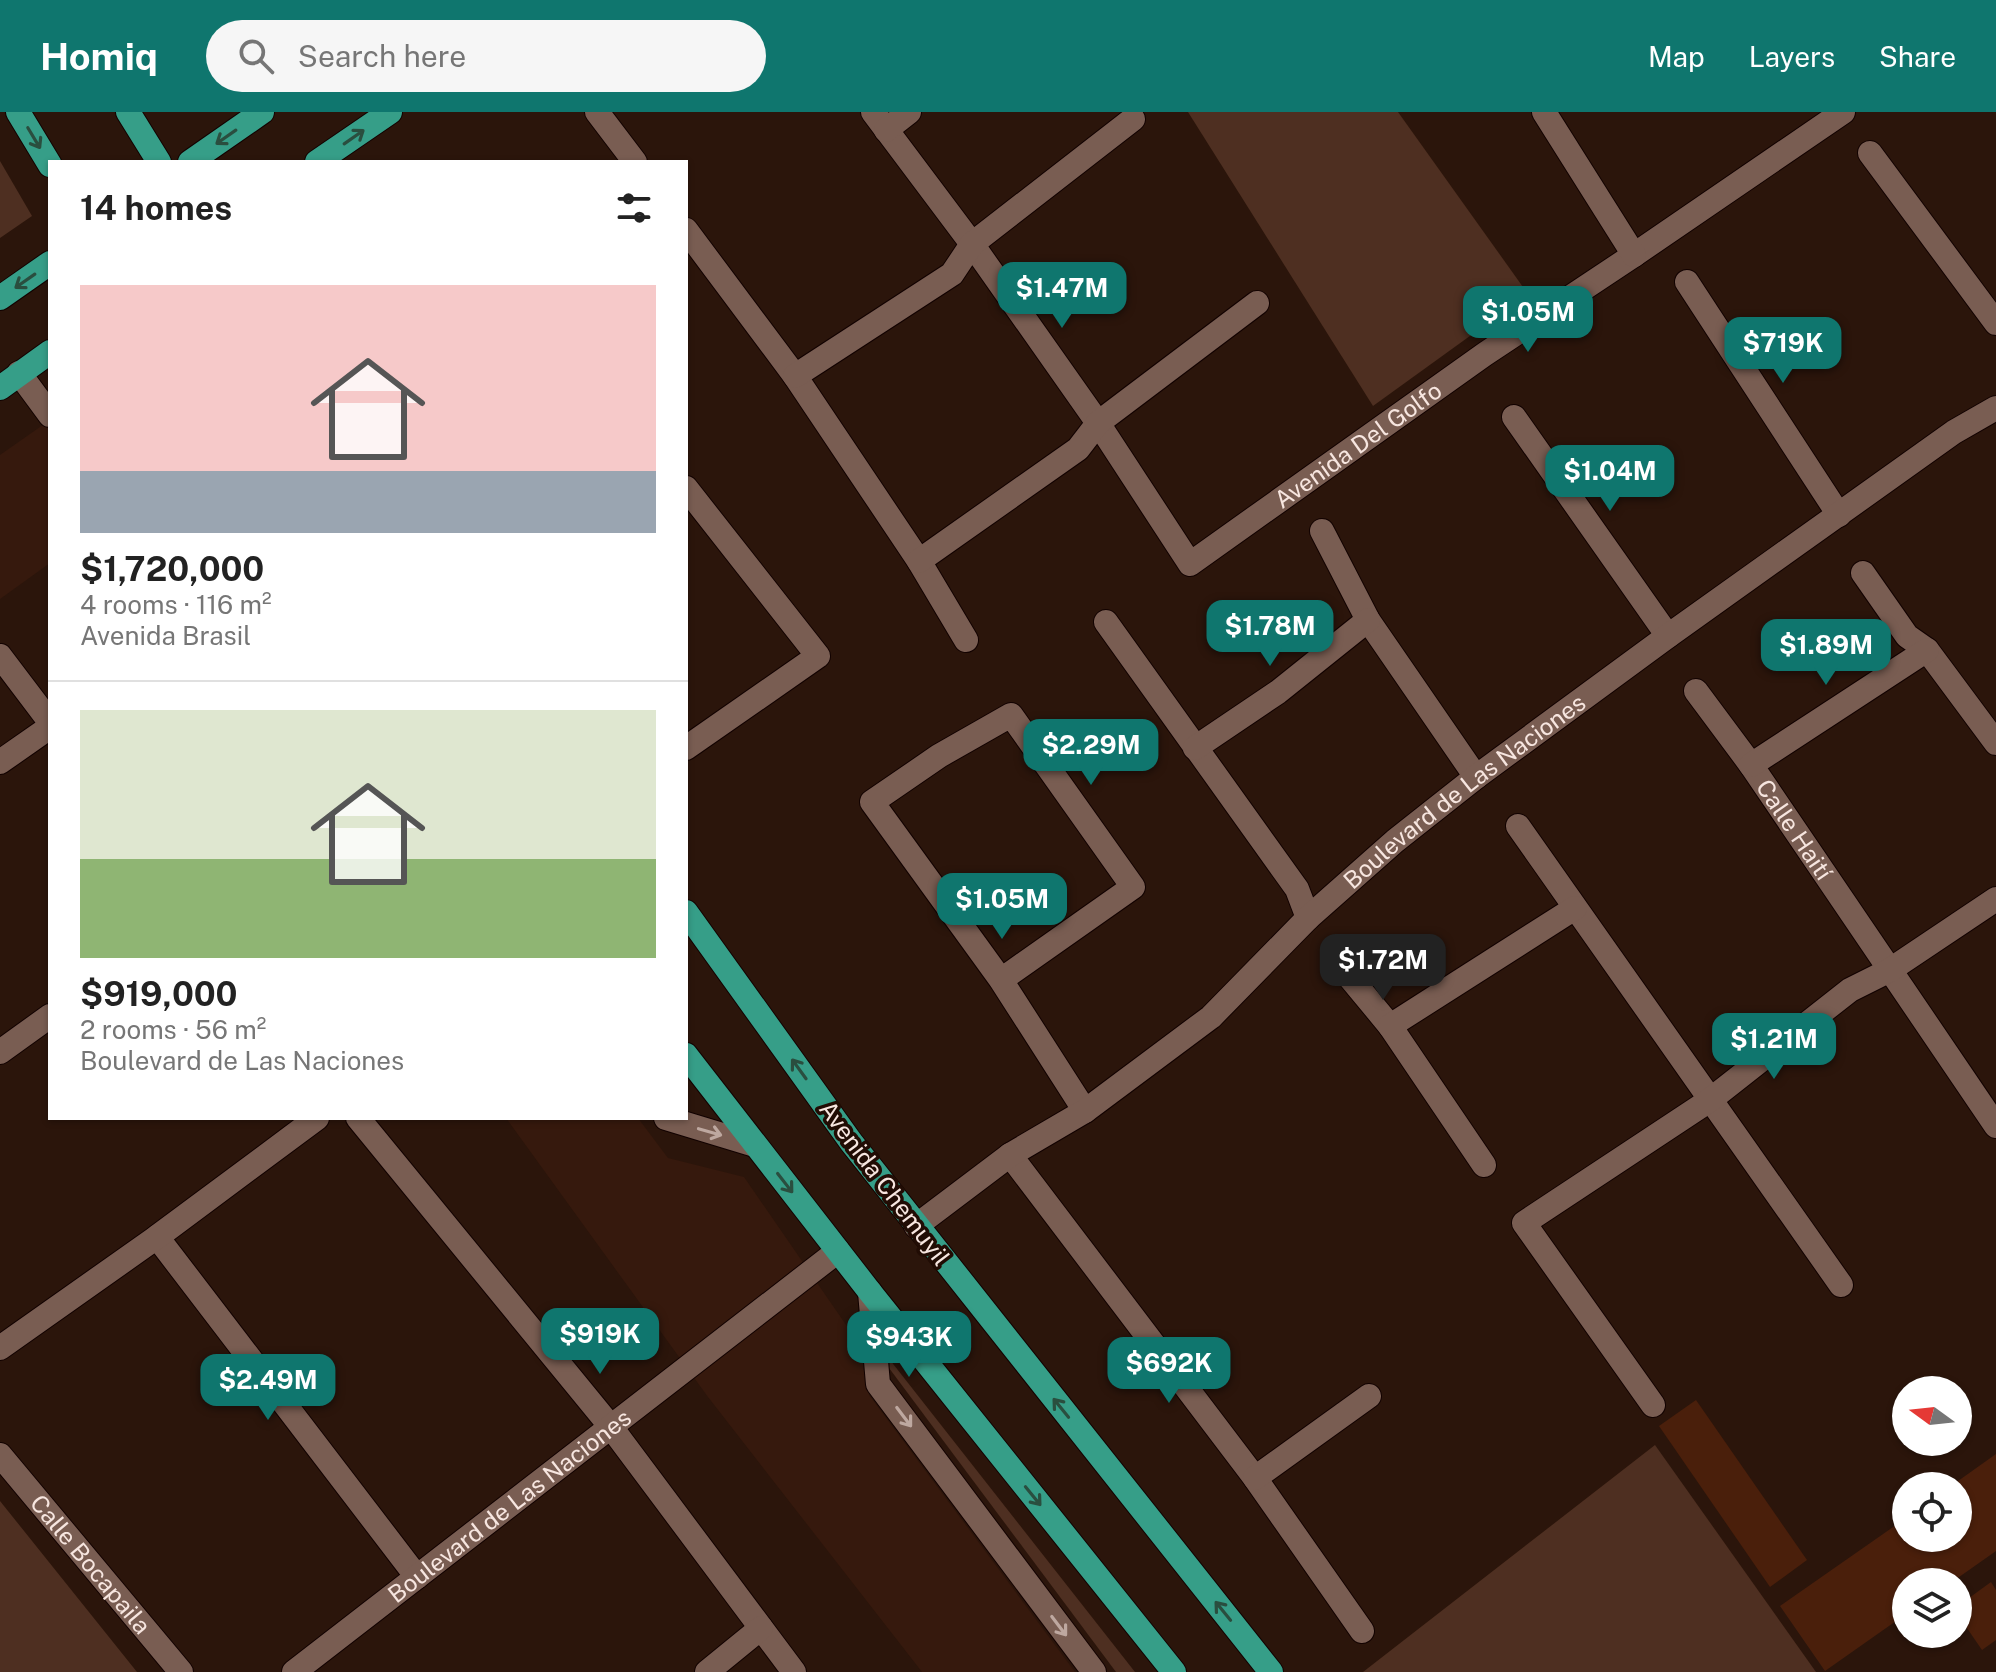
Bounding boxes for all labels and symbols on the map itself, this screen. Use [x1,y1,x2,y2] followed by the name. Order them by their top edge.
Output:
[26,126,42,149] one-way arrow
[215,129,237,145] one-way arrow
[342,129,364,145] one-way arrow
[997,262,1127,330] pin: $1.47M
[14,273,37,289] one-way arrow
[1463,286,1593,354] pin: $1.05M
[1727,317,1839,385] pin: $719K
[1269,376,1447,514] street label: Avenida Del Golfo
[1545,445,1675,513] pin: $1.04M
[1205,600,1335,668] pin: $1.78M
[1761,619,1891,687] pin: $1.89M
[1337,688,1590,894] street label: Boulevard de Las Naciones
[1026,719,1156,787] pin: $2.29M
[1751,774,1839,886] street label: Calle Haití
[937,873,1067,941] pin: $1.05M
[1318,934,1448,1002] pin: $1.72M
[1709,1013,1839,1081] pin: $1.21M
[791,1059,807,1081] one-way arrow
[814,1095,956,1271] street label: Avenida Chemuyil
[697,1125,723,1140] one-way arrow
[776,1172,793,1193] one-way arrow
[544,1308,656,1376] pin: $919K
[853,1311,965,1379] pin: $943K
[1113,1337,1225,1405] pin: $692K
[203,1354,333,1422] pin: $2.49M
[1892,1376,1972,1456] north arrow
[1052,1397,1070,1418] one-way arrow
[382,1403,636,1608] street label: Boulevard de Las Naciones
[895,1406,912,1428] one-way arrow
[1024,1486,1042,1507] one-way arrow
[25,1489,157,1639] street label: Calle Bocapaila
[1214,1601,1231,1622] one-way arrow
[1051,1615,1068,1636] one-way arrow

